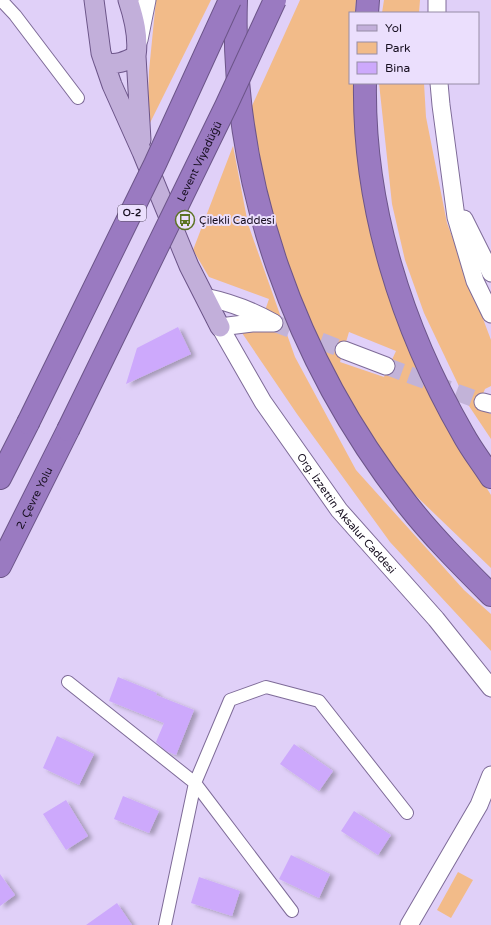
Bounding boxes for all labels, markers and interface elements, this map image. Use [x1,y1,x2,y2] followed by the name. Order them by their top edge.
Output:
[349,12,479,84] legend
[385,21,402,35] text: Yol
[385,41,411,55] text: Park
[385,61,410,75] text: Bina
[174,119,224,204] street label: Levent Viyadüğü
[118,205,146,221] road number: O-2
[174,209,196,231] bus stop icon: Çilekli Caddesi
[199,214,275,227] place label: Çilekli Caddesi
[294,451,399,576] street label: Org. İzzettin Aksalur Caddesi
[13,465,55,531] street label: 2. Çevre Yolu

